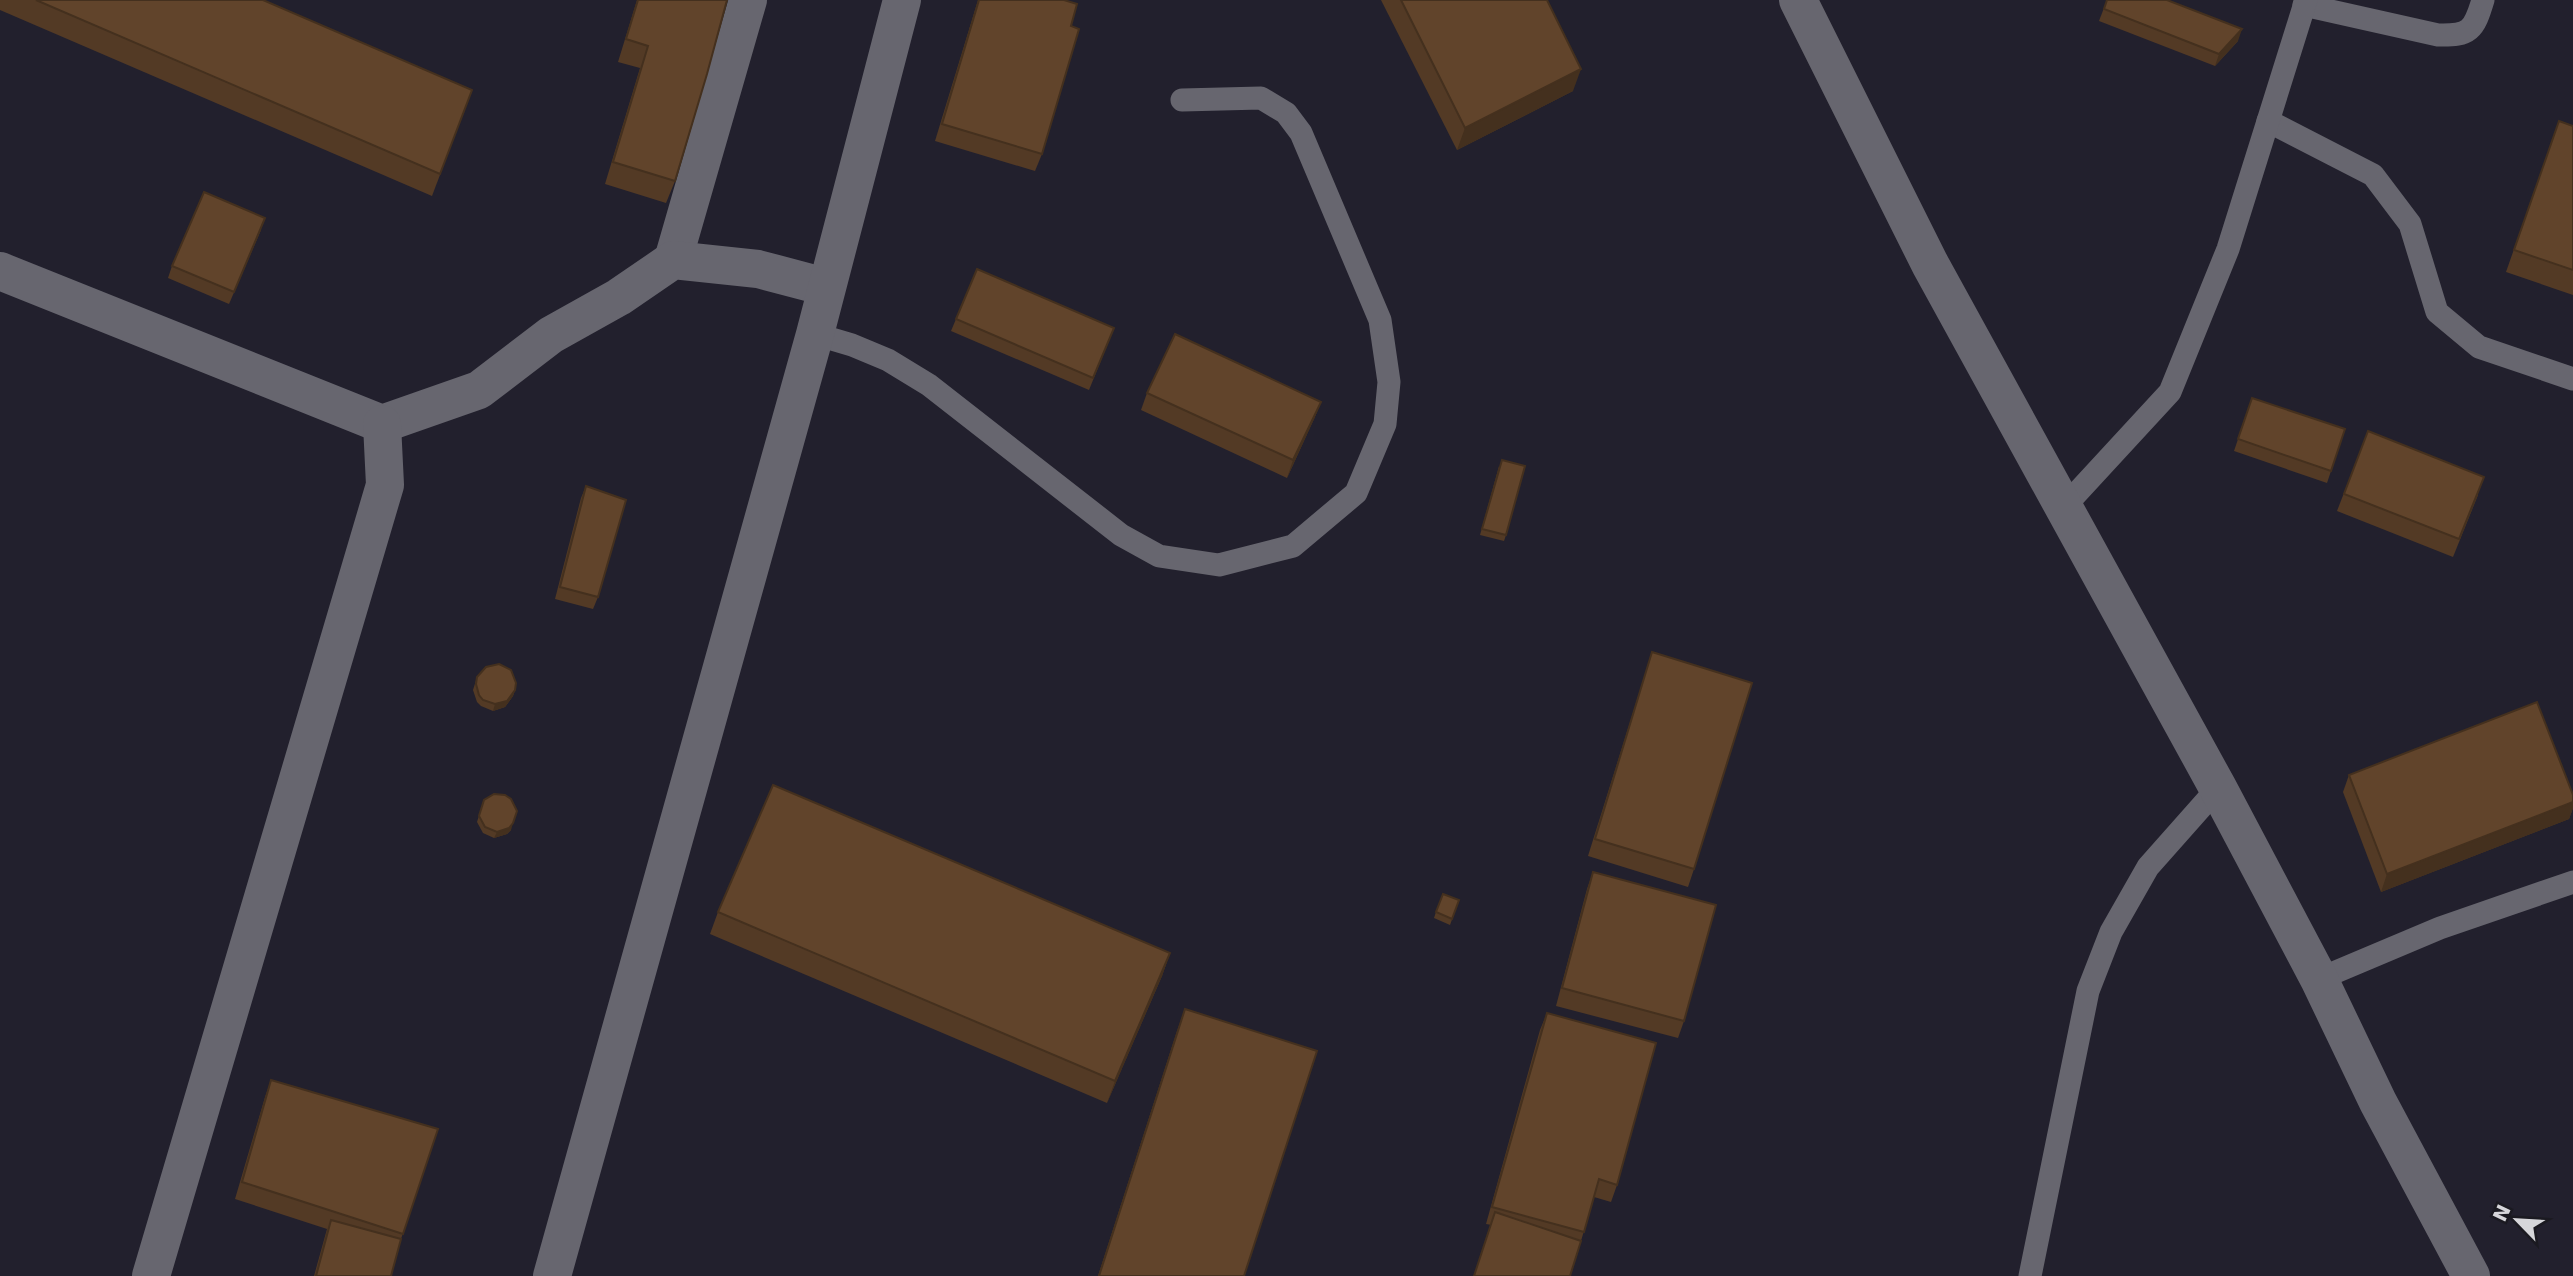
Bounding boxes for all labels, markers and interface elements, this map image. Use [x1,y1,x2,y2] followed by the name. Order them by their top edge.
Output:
[2482,1185,2552,1255] north arrow
[2488,1201,2515,1225] text: N

